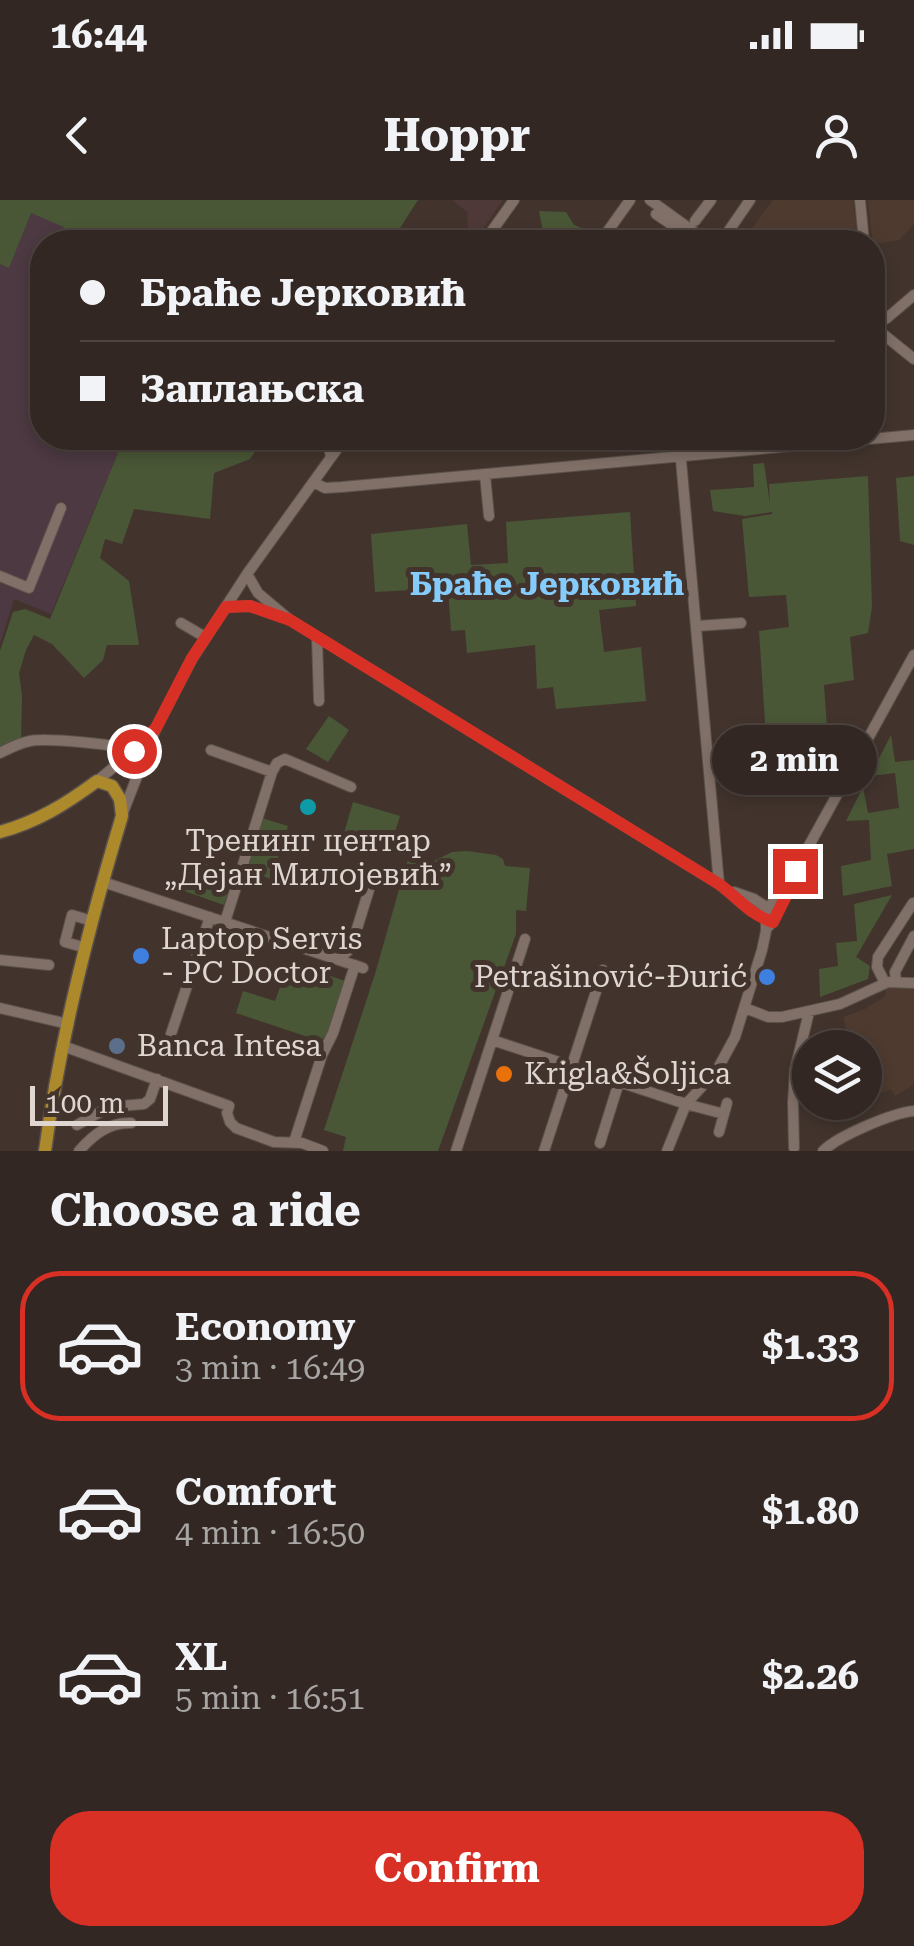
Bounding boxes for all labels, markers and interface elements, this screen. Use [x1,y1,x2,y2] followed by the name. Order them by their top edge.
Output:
[50,13,147,57] text: 16:44
[50,108,105,163] icon: back
[809,108,864,163] icon: person
[384,109,530,162] text: Hoppr
[140,271,466,315] text: Браће Јерковић
[140,367,364,411] text: Заплањска
[410,565,684,603] district label: Браће Јерковић
[712,726,878,796] callout: 2 min
[112,729,157,774] route start
[750,741,839,779] text: 2 min
[297,796,319,818] marker: Тренинг центар „Дејан Милојевић”
[164,823,452,892] place label: Тренинг центар „Дејан Милојевић”
[773,849,818,894] route end
[161,921,362,990] place label: Laptop Servis - PC Doctor
[130,945,152,967] marker: Laptop Servis - PC Doctor
[474,959,747,994] place label: Petrašinović-Đurić
[756,966,778,988] marker: Petrašinović-Đurić
[137,1028,321,1063] place label: Banca Intesa
[792,1030,882,1120] map controls
[792,1030,882,1120] button: layers
[106,1035,128,1057] marker: Banca Intesa
[524,1055,731,1091] place label: Krigla&Šoljica
[493,1063,515,1085] marker: Krigla&Šoljica
[30,1081,168,1126] scale bar
[45,1087,125,1120] text: 100 m
[50,1184,361,1237] text: Choose a ride
[55,1301,145,1391] icon: car
[175,1305,355,1349] text: Economy
[762,1324,859,1368] text: $1.33
[175,1349,365,1387] text: 3 min · 16:49
[55,1466,145,1556] icon: car
[175,1470,336,1514] text: Comfort
[762,1489,859,1533] text: $1.80
[175,1514,365,1552] text: 4 min · 16:50
[55,1631,145,1721] icon: car
[175,1635,227,1679] text: XL
[762,1654,859,1698] text: $2.26
[175,1679,365,1717] text: 5 min · 16:51
[50,1811,864,1926] button: Confirm

